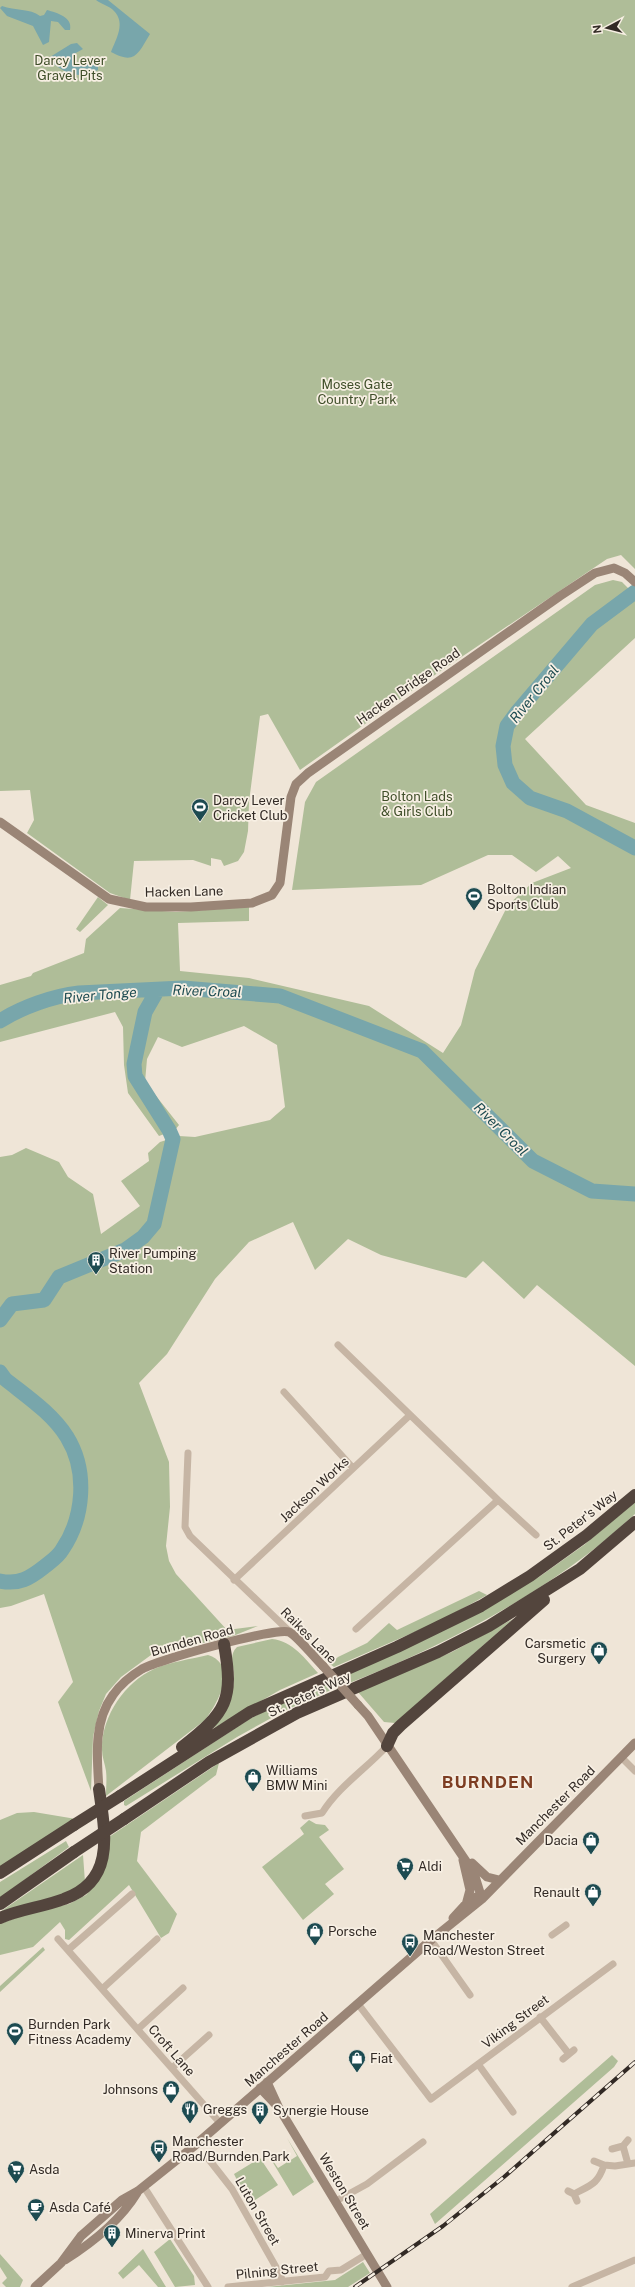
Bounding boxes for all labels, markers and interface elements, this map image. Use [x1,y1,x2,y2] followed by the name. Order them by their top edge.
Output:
[587,8,627,48] north arrow
[591,24,604,34] text: N
[34,53,106,83] park label: Darcy Lever Gravel Pits
[317,377,397,407] park label: Moses Gate Country Park
[354,645,463,728] street label: Hacken Bridge Road
[506,662,562,726] water label: River Croal
[381,789,453,819] park label: Bolton Lads & Girls Club
[213,793,288,823] place label: Darcy Lever Cricket Club
[190,797,210,822] sports icon: Darcy Lever Cricket Club
[487,882,566,912] place label: Bolton Indian Sports Club
[145,883,223,900] street label: Hacken Lane
[464,886,484,911] sports icon: Bolton Indian Sports Club
[172,982,242,1000] water label: River Croal
[63,984,138,1006] water label: River Tonge
[471,1099,531,1159] water label: River Croal
[109,1246,197,1276] place label: River Pumping Station
[86,1250,106,1275] building icon: River Pumping Station
[277,1454,352,1525] street label: Jackson Works
[540,1487,620,1554] street label: St. Peter's Way
[278,1604,340,1666] street label: Raikes Lane
[149,1621,235,1659] street label: Burnden Road
[525,1636,586,1666] place label: Carsmetic Surgery
[589,1640,609,1665] shop icon: Carsmetic Surgery
[265,1669,353,1720] street label: St. Peter's Way
[266,1763,327,1793] place label: Williams BMW Mini
[513,1763,598,1848] street label: Manchester Road
[243,1767,263,1792] shop icon: Williams BMW Mini
[442,1772,534,1792] district label: BURNDEN
[581,1830,601,1855] shop icon: Dacia
[544,1833,578,1848] place label: Dacia
[395,1856,415,1881] supermarket icon: Aldi
[418,1859,442,1874] place label: Aldi
[583,1882,603,1907] shop icon: Renault
[533,1885,580,1900] place label: Renault
[305,1921,325,1946] shop icon: Porsche
[328,1924,377,1939] place label: Porsche
[423,1928,545,1958] place label: Manchester Road/Weston Street
[400,1932,420,1957] bus stop icon: Manchester Road/Weston Street
[479,1992,552,2051] street label: Viking Street
[242,2009,331,2090] street label: Manchester Road
[28,2017,131,2047] place label: Burnden Park Fitness Academy
[5,2021,25,2046] sports icon: Burnden Park Fitness Academy
[145,2022,198,2079] street label: Croft Lane
[347,2048,367,2073] shop icon: Fiat
[370,2051,393,2066] place label: Fiat
[161,2079,181,2104] shop icon: Johnsons
[103,2082,158,2097] place label: Johnsons
[180,2099,200,2124] restaurant icon: Greggs
[250,2100,270,2125] building icon: Synergie House
[203,2102,247,2117] place label: Greggs
[273,2103,369,2118] place label: Synergie House
[172,2134,290,2164] place label: Manchester Road/Burnden Park
[149,2138,169,2163] bus stop icon: Manchester Road/Burnden Park
[316,2150,373,2232] street label: Weston Street
[6,2159,26,2184] supermarket icon: Asda
[29,2162,60,2177] place label: Asda
[232,2175,283,2248] street label: Luton Street
[26,2197,46,2222] cafe icon: Asda Café
[49,2200,111,2215] place label: Asda Café
[102,2223,122,2248] building icon: Minerva Print
[125,2226,206,2241] place label: Minerva Print
[235,2259,319,2282] street label: Pilning Street

